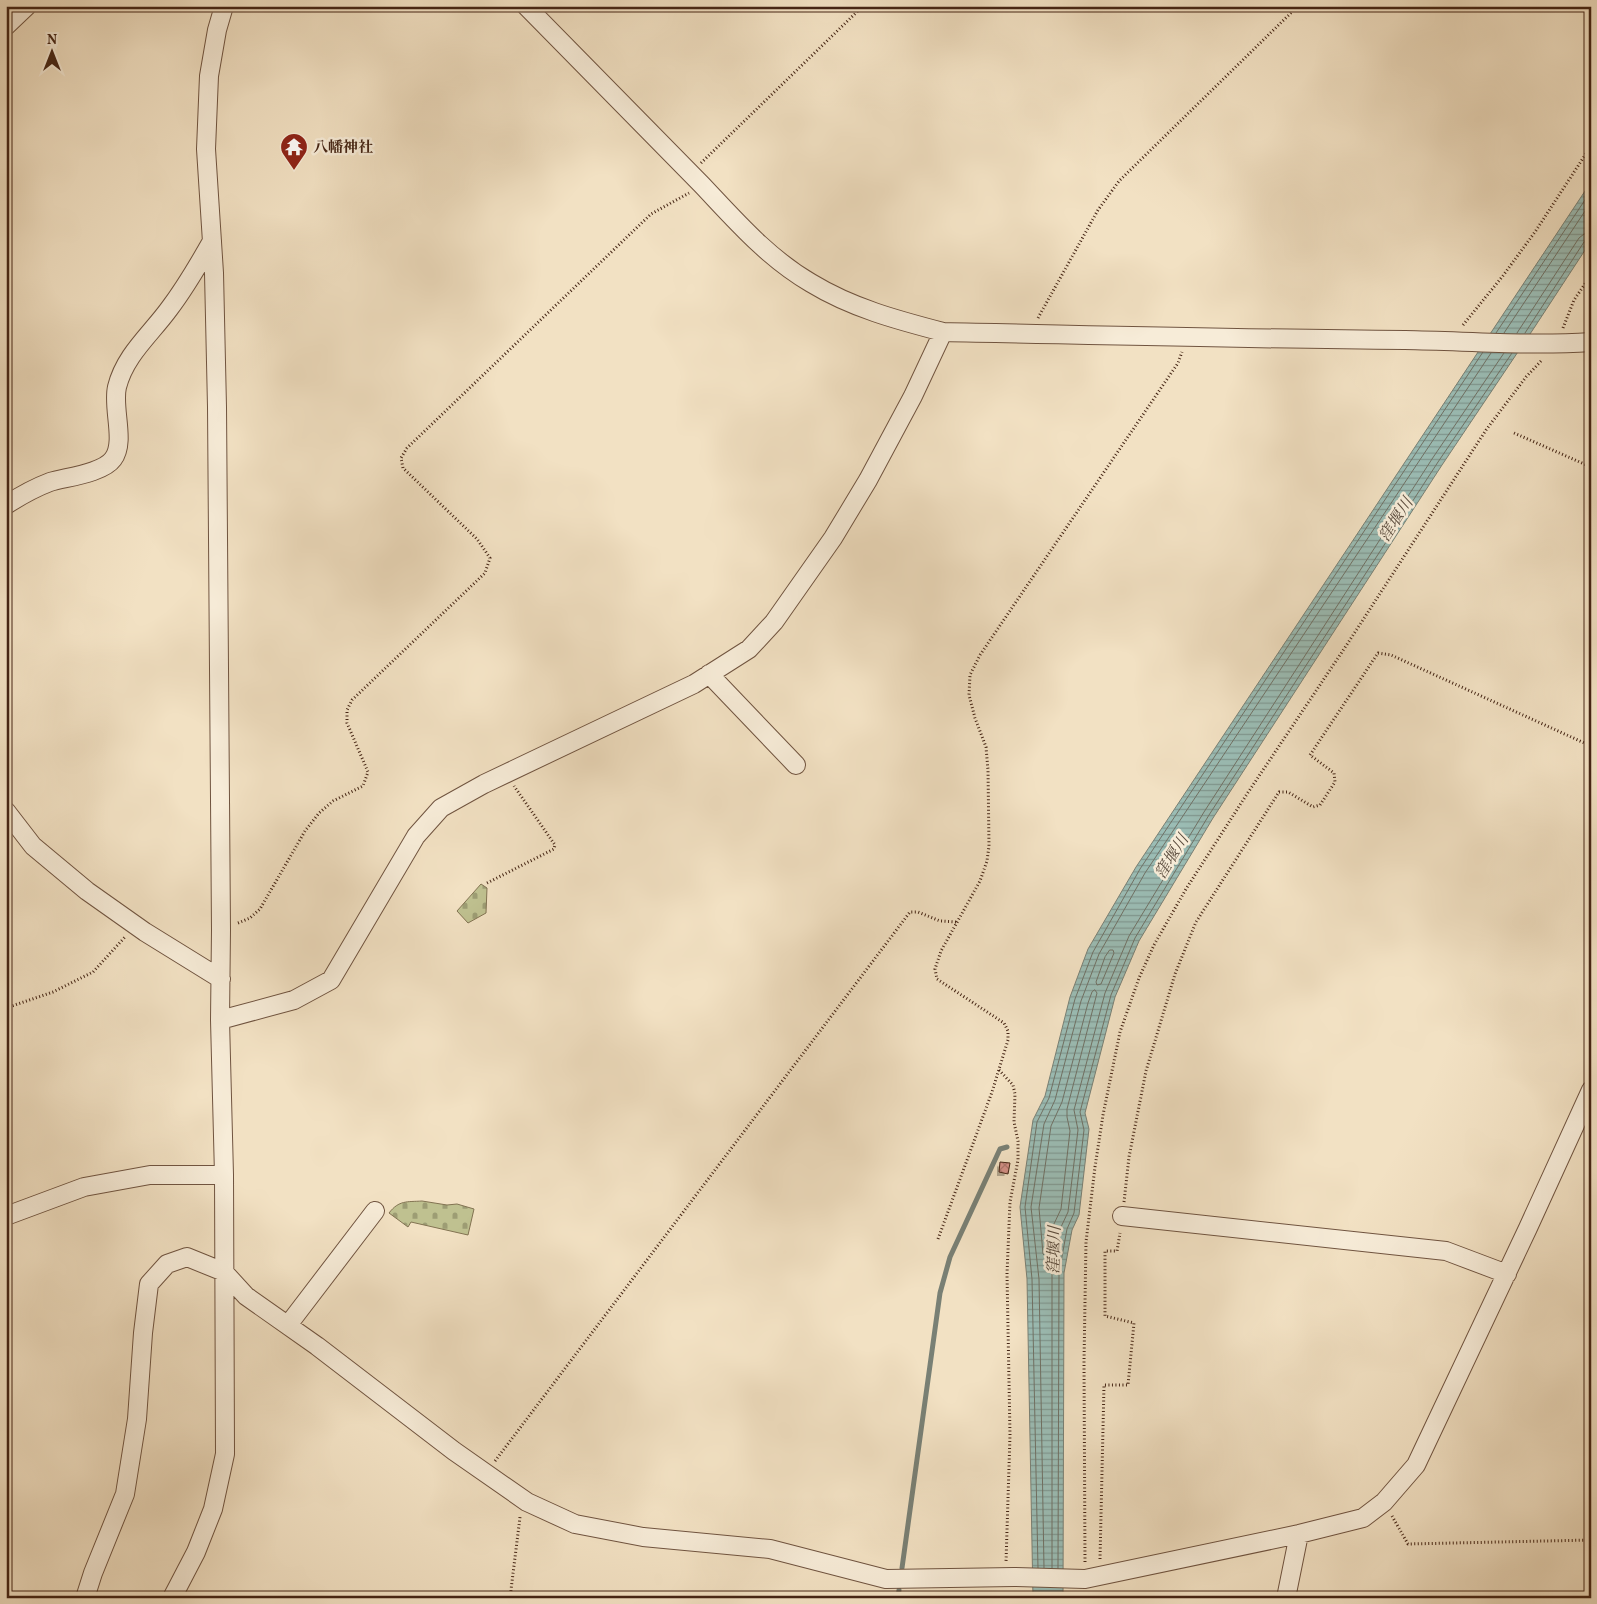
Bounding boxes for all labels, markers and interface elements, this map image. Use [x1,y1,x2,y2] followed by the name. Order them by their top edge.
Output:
[28,28,78,78] north arrow
[47,31,57,50] text: N
[279,132,309,171] temple icon: 八幡神社
[313,138,373,159] place label: 八幡神社
[1374,492,1420,546] water label: 窪堰川
[1151,829,1196,883] water label: 窪堰川
[1043,1224,1067,1274] water label: 窪堰川

